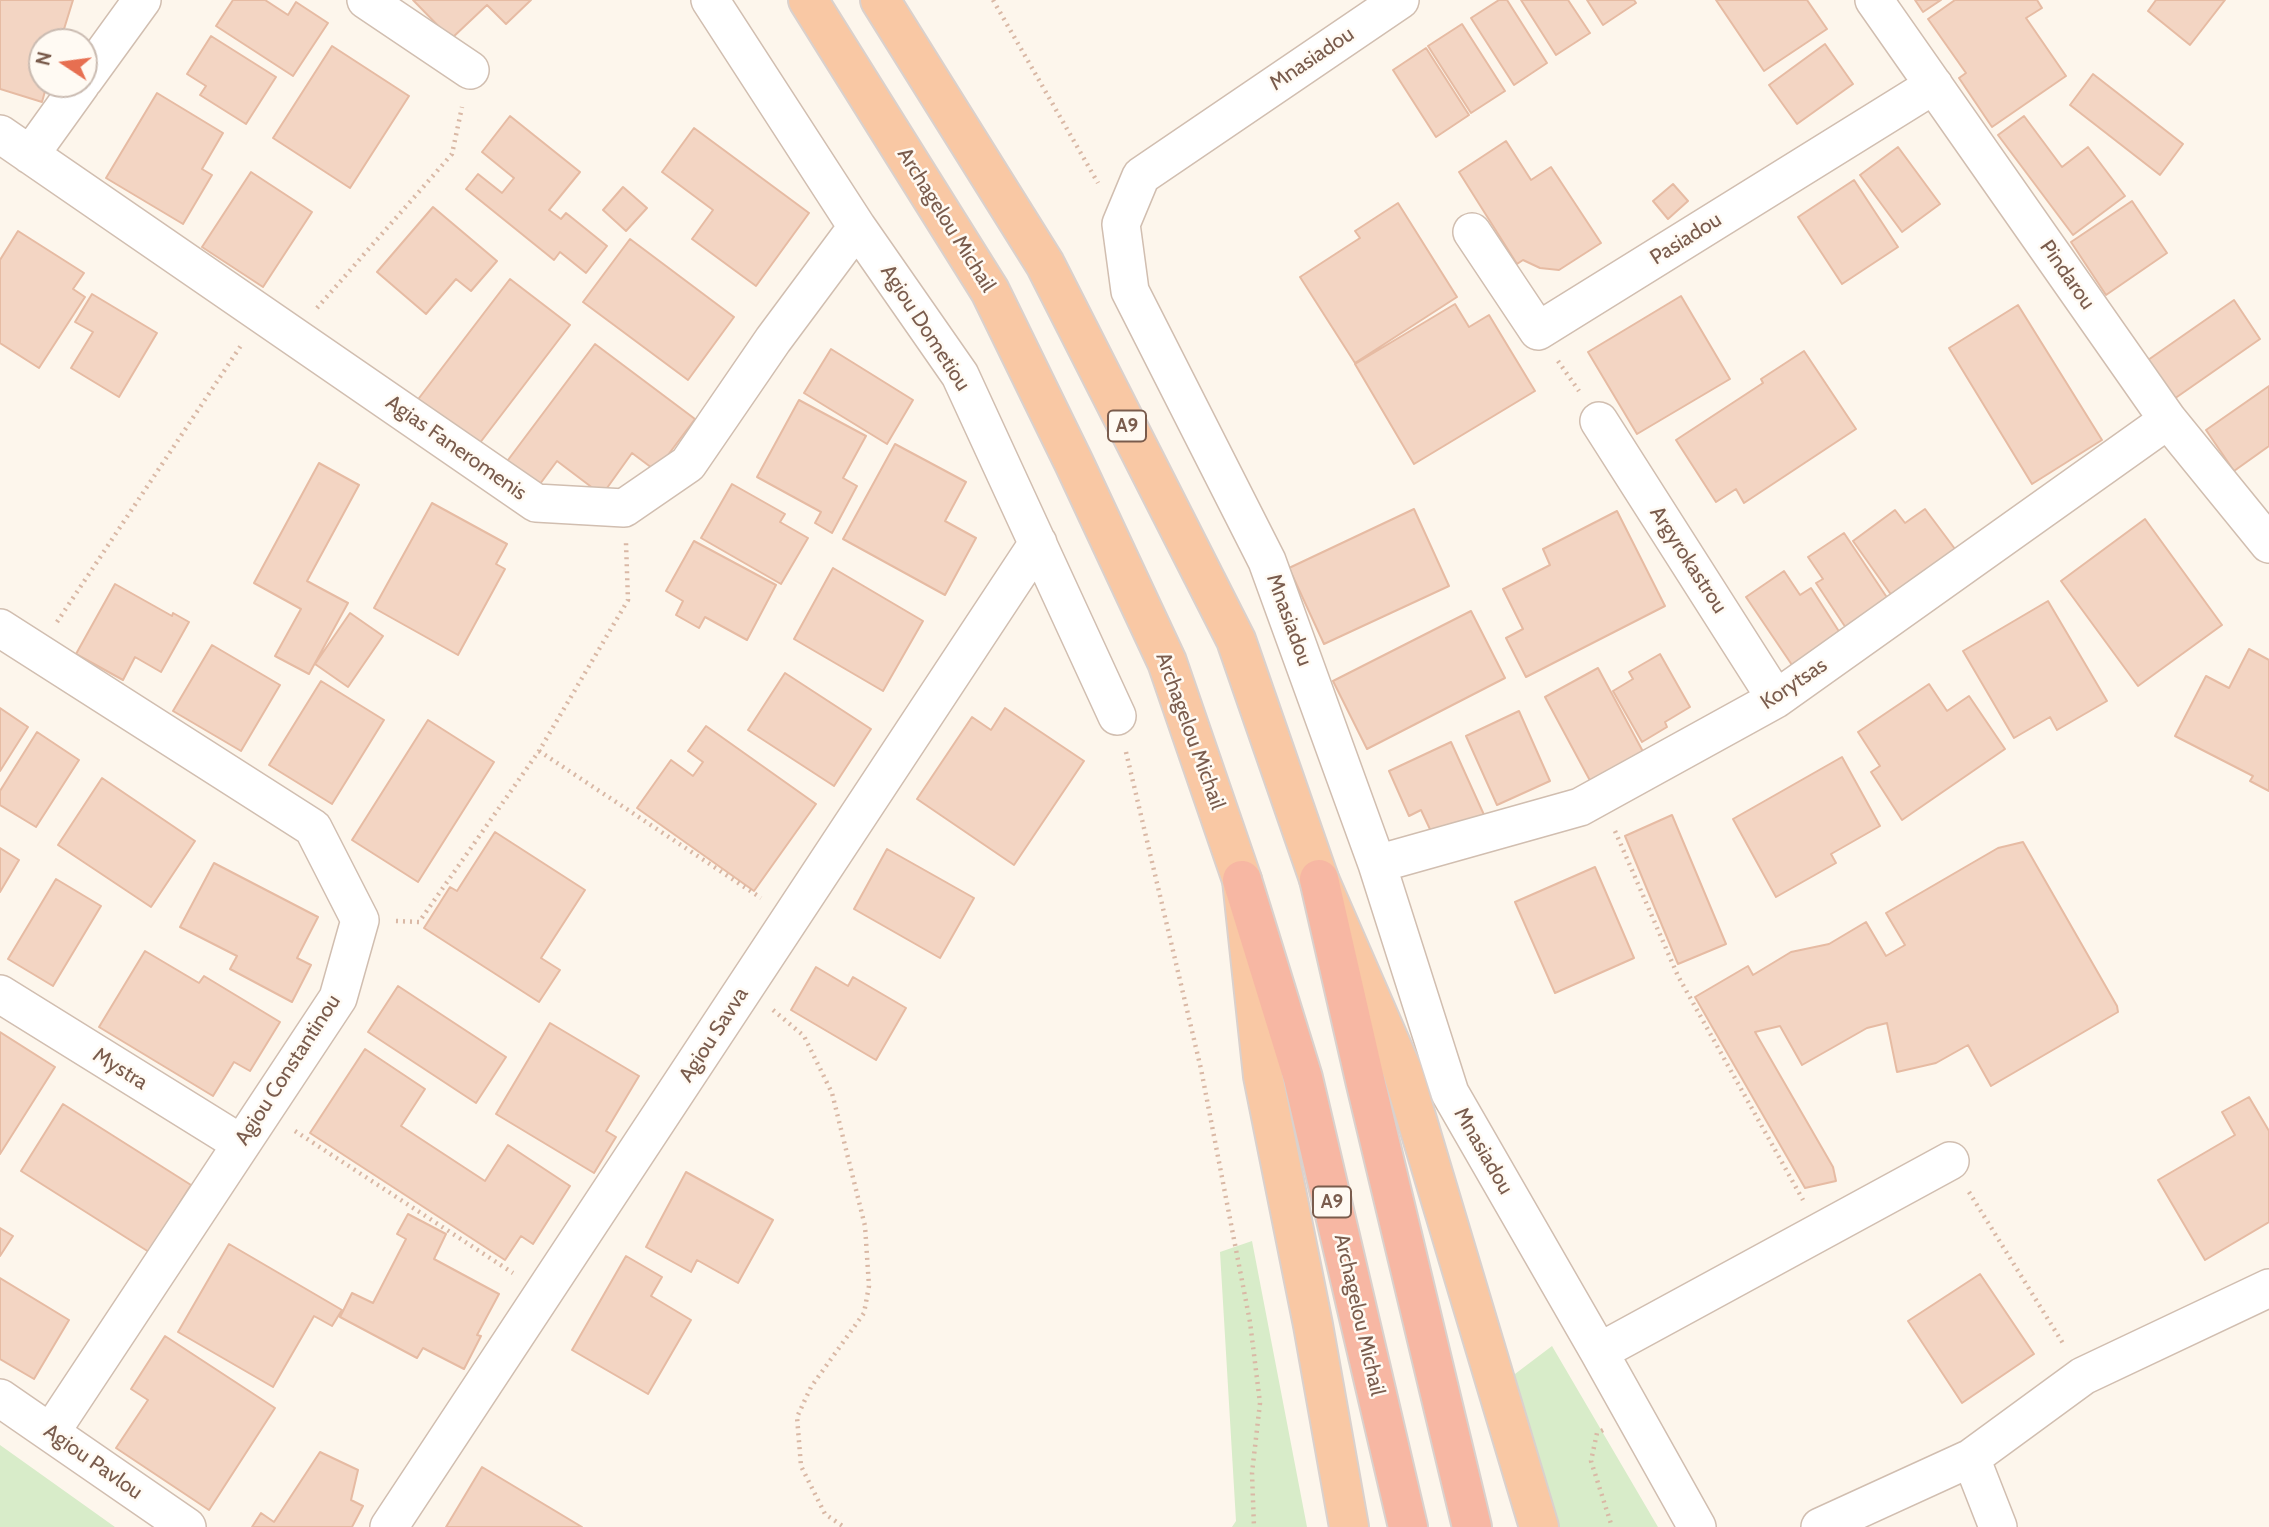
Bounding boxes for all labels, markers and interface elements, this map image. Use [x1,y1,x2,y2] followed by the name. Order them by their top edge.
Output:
[1265,22,1359,96] street label: Mnasiadou
[28,28,98,98] north arrow
[31,49,57,68] text: N
[892,143,1000,297] street label: Archagelou Michail
[1646,207,1726,271] street label: Pasiadou
[2034,236,2100,314] street label: Pindarou
[875,260,975,396] street label: Agiou Dometiou
[381,390,531,506] street label: Agias Faneromenis
[1108,410,1146,442] road number: A9
[1644,502,1732,618] street label: Argyrokastrou
[1261,571,1317,669] street label: Mnasiadou
[1150,649,1230,813] street label: Archagelou Michail
[1756,653,1832,715] street label: Korytsas
[674,983,754,1087] street label: Agiou Savva
[230,990,346,1150] street label: Agiou Constantinou
[88,1043,152,1095] street label: Mystra
[1448,1103,1518,1199] street label: Mnasiadou
[1313,1186,1351,1218] road number: A9
[1328,1232,1390,1398] street label: Archagelou Michail
[39,1419,147,1505] street label: Agiou Pavlou

